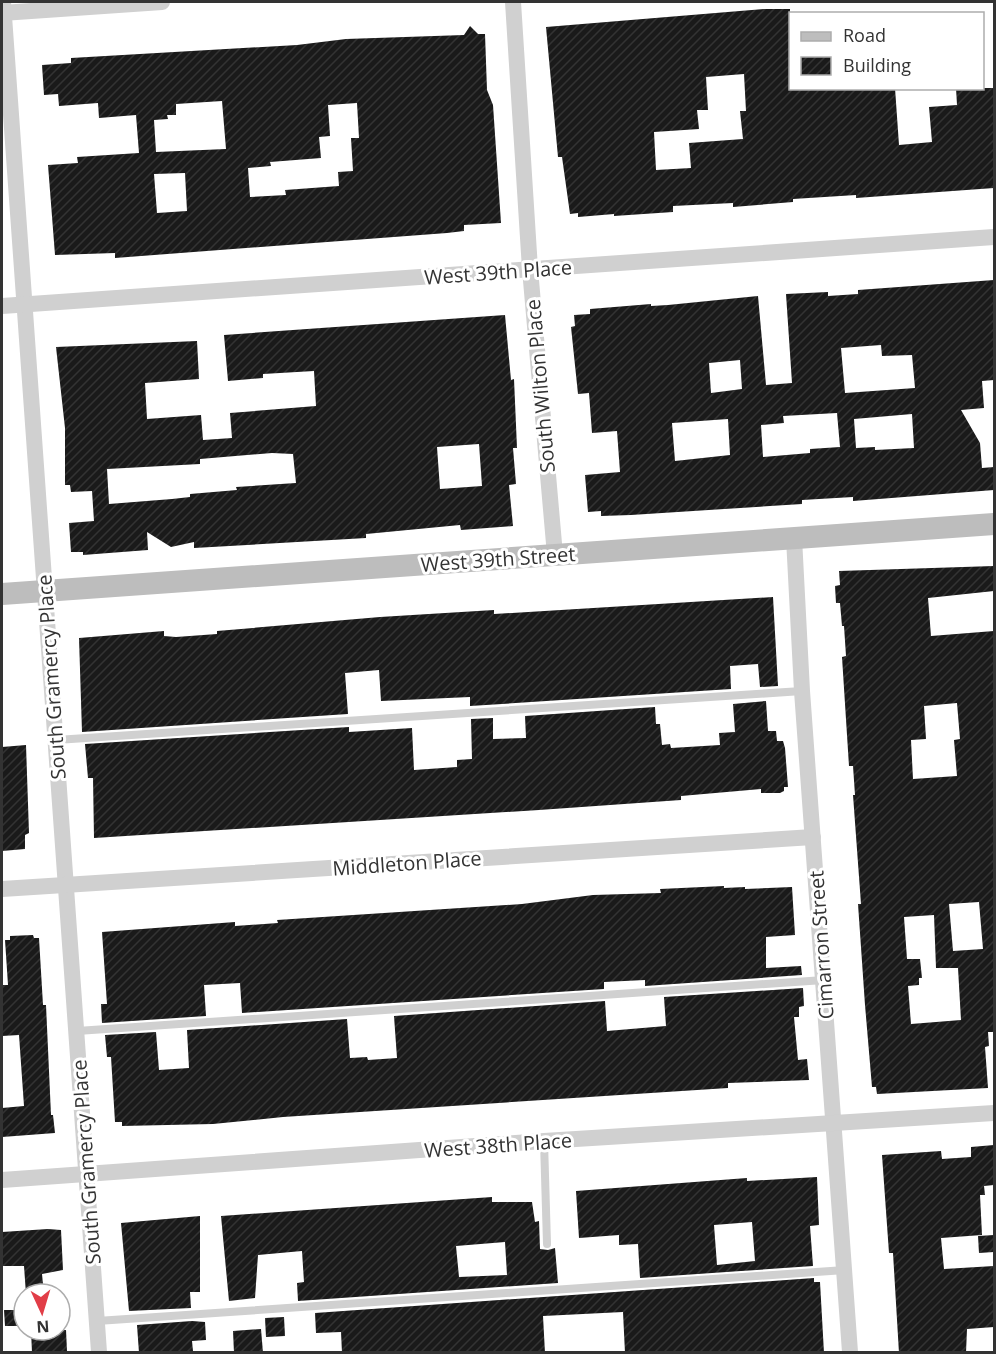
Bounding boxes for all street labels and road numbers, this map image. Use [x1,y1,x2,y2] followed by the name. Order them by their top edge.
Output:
[423,253,573,291] street label: West 39th Place
[519,298,561,474] street label: South Wilton Place
[420,540,576,578] street label: West 39th Street
[30,574,72,780] street label: South Gramercy Place
[332,844,482,882] street label: Middleton Place
[802,870,840,1020] street label: Cimarron Street
[65,1059,107,1265] street label: South Gramercy Place
[423,1126,573,1164] street label: West 38th Place

